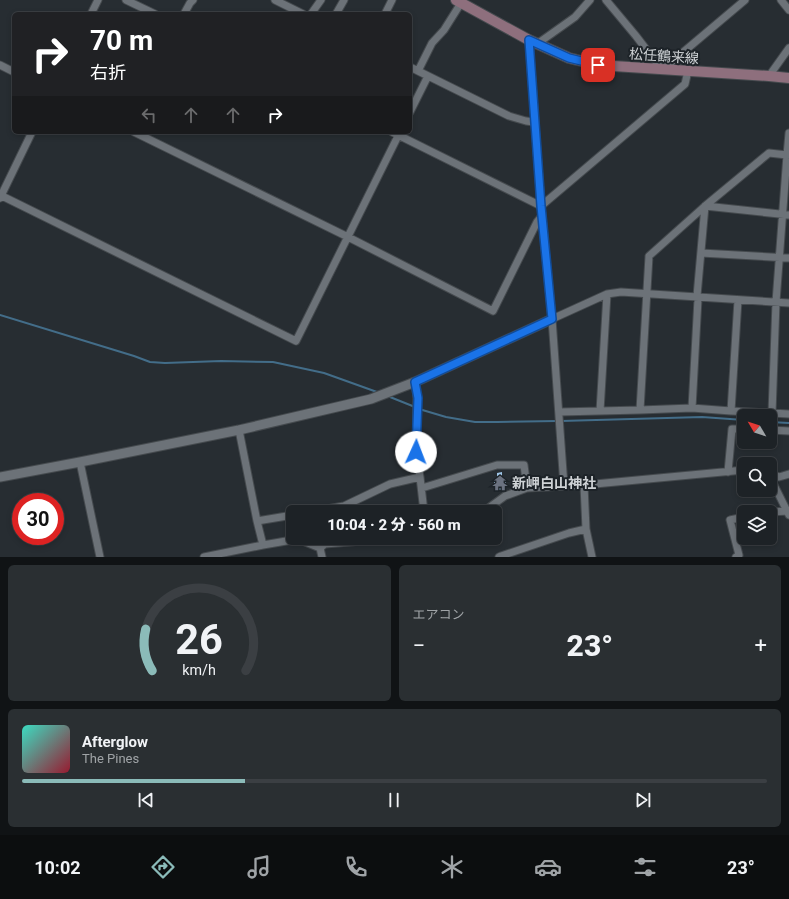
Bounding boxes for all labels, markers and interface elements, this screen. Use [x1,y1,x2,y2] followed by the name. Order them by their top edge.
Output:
[90,24,153,57] text: 70 m
[24,28,76,80] icon: right
[629,46,699,66] street label: 松任鶴来線
[581,48,615,82] pin
[587,54,609,76] icon: arrive
[90,62,126,83] text: 右折
[138,104,160,126] icon: left
[180,104,202,126] icon: ahead
[222,104,244,126] icon: ahead
[264,104,286,126] icon: right
[737,409,777,449] north arrow
[737,409,777,545] map controls
[395,431,437,473] position arrow
[737,457,777,497] button: search
[491,474,509,492] temple icon: 新岬白山神社
[512,475,596,491] place label: 新岬白山神社
[12,493,64,545] speed limit sign: 30
[737,505,777,545] button: layers
[327,516,461,534] text: 10:04 · 2 分 · 560 m
[413,607,465,622] text: エアコン
[175,615,223,664] text: 26
[567,628,613,663] text: 23°
[413,633,425,658] text: −
[755,633,767,658] text: +
[182,662,216,678] text: km/h
[82,733,148,751] text: Afterglow
[82,751,139,766] text: The Pines
[135,789,157,811] icon: previous
[383,789,405,811] icon: pause
[632,789,654,811] icon: next
[149,853,177,881] icon: directions
[245,853,273,881] icon: music
[342,853,370,881] icon: phone
[438,853,466,881] icon: climate
[534,853,562,881] icon: car
[631,853,659,881] icon: filters
[34,857,81,878] text: 10:02
[727,857,755,878] text: 23°

